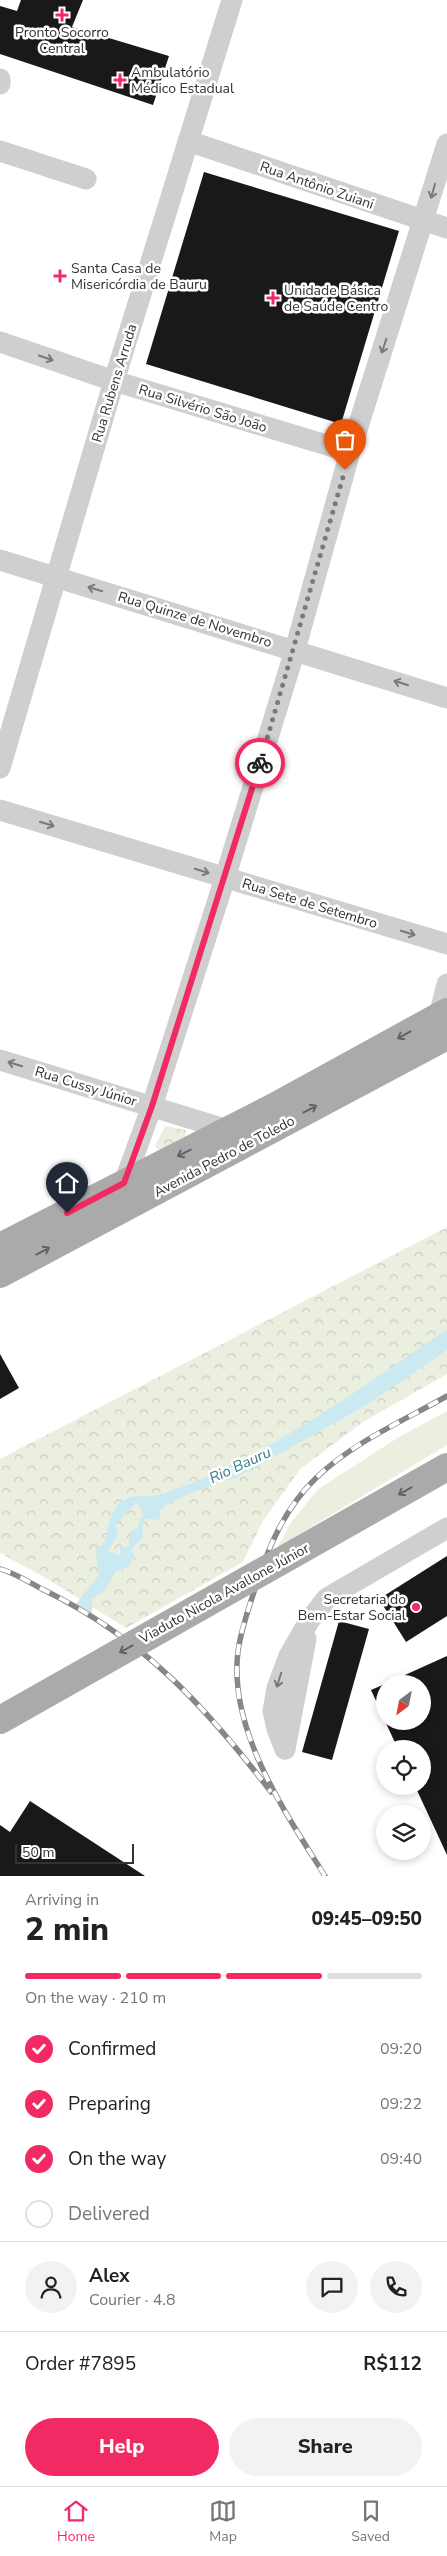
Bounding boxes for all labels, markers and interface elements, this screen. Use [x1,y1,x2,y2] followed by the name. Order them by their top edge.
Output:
[55,8,69,22] marker: Pronto Socorro Central
[15,23,109,58] place label: Pronto Socorro Central
[131,63,235,98] place label: Ambulatório Médico Estadual
[113,73,127,87] marker: Ambulatório Médico Estadual
[257,157,376,214] street label: Rua Antônio Zuiani
[428,182,438,198] one-way arrow
[71,259,207,294] place label: Santa Casa de Misericórdia de Bauru
[53,269,67,283] marker: Santa Casa de Misericórdia de Bauru
[284,281,388,316] place label: Unidade Básica de Saúde Centro
[266,291,280,305] marker: Unidade Básica de Saúde Centro
[87,322,142,445] street label: Rua Rubens Arruda
[379,337,389,353] one-way arrow
[38,354,53,363] one-way arrow
[136,380,270,437] street label: Rua Silvério São João
[324,419,366,470] pin
[331,426,359,454] icon: bag
[87,583,103,593] one-way arrow
[116,587,274,652] street label: Rua Quinze de Novembro
[393,678,409,688] one-way arrow
[235,738,285,788] courier
[246,749,274,777] icon: bike
[38,820,54,830] one-way arrow
[194,867,210,876] one-way arrow
[240,874,380,933] street label: Rua Sete de Setembro
[400,928,416,938] one-way arrow
[397,1031,412,1040] one-way arrow
[7,1059,23,1069] one-way arrow
[32,1062,139,1111] street label: Rua Cussy Júnior
[303,1104,317,1114] one-way arrow
[150,1111,298,1202] street label: Avenida Pedro de Toledo
[176,1148,191,1158] one-way arrow
[46,1162,88,1213] pin
[53,1169,81,1197] icon: home
[35,1246,50,1255] one-way arrow
[206,1442,274,1488] water label: Rio Bauru
[397,1486,412,1496] one-way arrow
[135,1539,312,1649] street label: Viaduto Nicola Avallone Júnior
[298,1590,407,1625] place label: Secretaria do Bem-Estar Social
[410,1601,422,1613] marker: Secretaria do Bem-Estar Social
[119,1644,134,1654] one-way arrow
[274,1672,284,1688] one-way arrow
[376,1675,431,1730] north arrow
[376,1675,431,1860] map controls
[376,1740,431,1795] button: locate
[376,1805,431,1860] button: layers
[15,1841,134,1864] scale bar
[22,1843,54,1862] text: 50 m
[25,1889,99,1911] text: Arriving in
[311,1906,422,1932] text: 09:45–09:50
[25,1908,109,1951] text: 2 min
[25,1987,166,2009] text: On the way · 210 m
[25,2035,53,2063] icon: check
[68,2036,156,2062] text: Confirmed
[380,2038,422,2060] text: 09:20
[25,2090,53,2118] icon: check
[68,2091,151,2117] text: Preparing
[380,2093,422,2115] text: 09:22
[25,2145,53,2173] icon: check
[68,2146,166,2172] text: On the way
[380,2148,422,2170] text: 09:40
[68,2201,150,2227] text: Delivered
[25,2261,77,2313] button: person
[306,2261,358,2313] button: chat
[370,2261,422,2313] button: phone
[89,2263,130,2289] text: Alex
[89,2289,175,2311] text: Courier · 4.8
[25,2351,136,2377] text: Order #7895
[363,2351,422,2377] text: R$112
[25,2418,219,2476] button: Help
[229,2418,422,2476] button: Share
[57,2497,95,2546] tab: Home
[209,2497,237,2546] tab: Map
[351,2497,390,2546] tab: Saved

